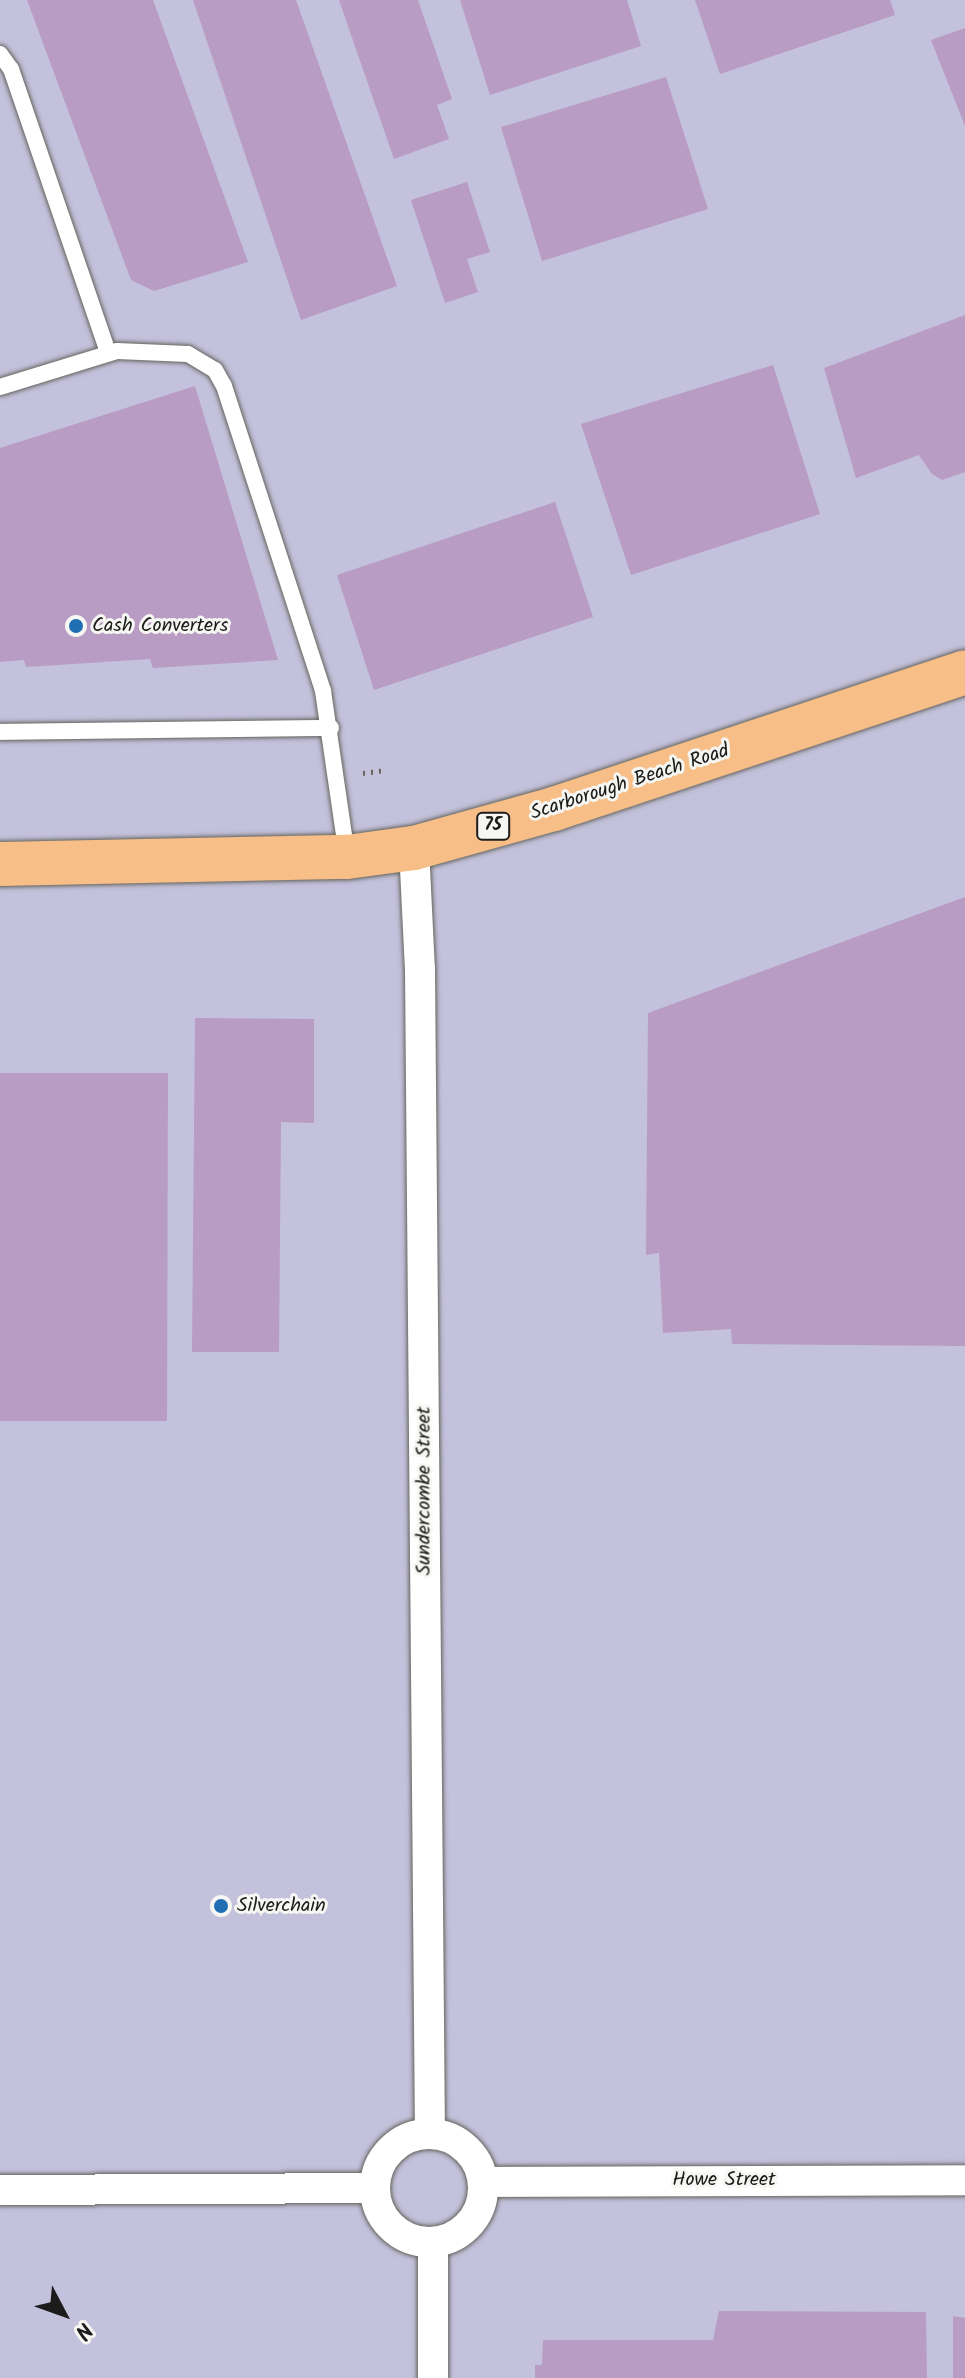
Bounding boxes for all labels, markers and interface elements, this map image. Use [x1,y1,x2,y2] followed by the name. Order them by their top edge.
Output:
[92,614,228,638] place label: Cash Converters
[67,617,85,635] marker: Cash Converters
[528,740,732,826] street label: Scarborough Beach Road
[475,812,511,840] road number: 75
[413,1407,437,1575] street label: Sundercombe Street
[237,1894,326,1918] place label: Silverchain
[212,1897,230,1915] marker: Silverchain
[672,2168,776,2192] street label: Howe Street
[24,2274,104,2354] north arrow
[65,2313,100,2347] text: N

